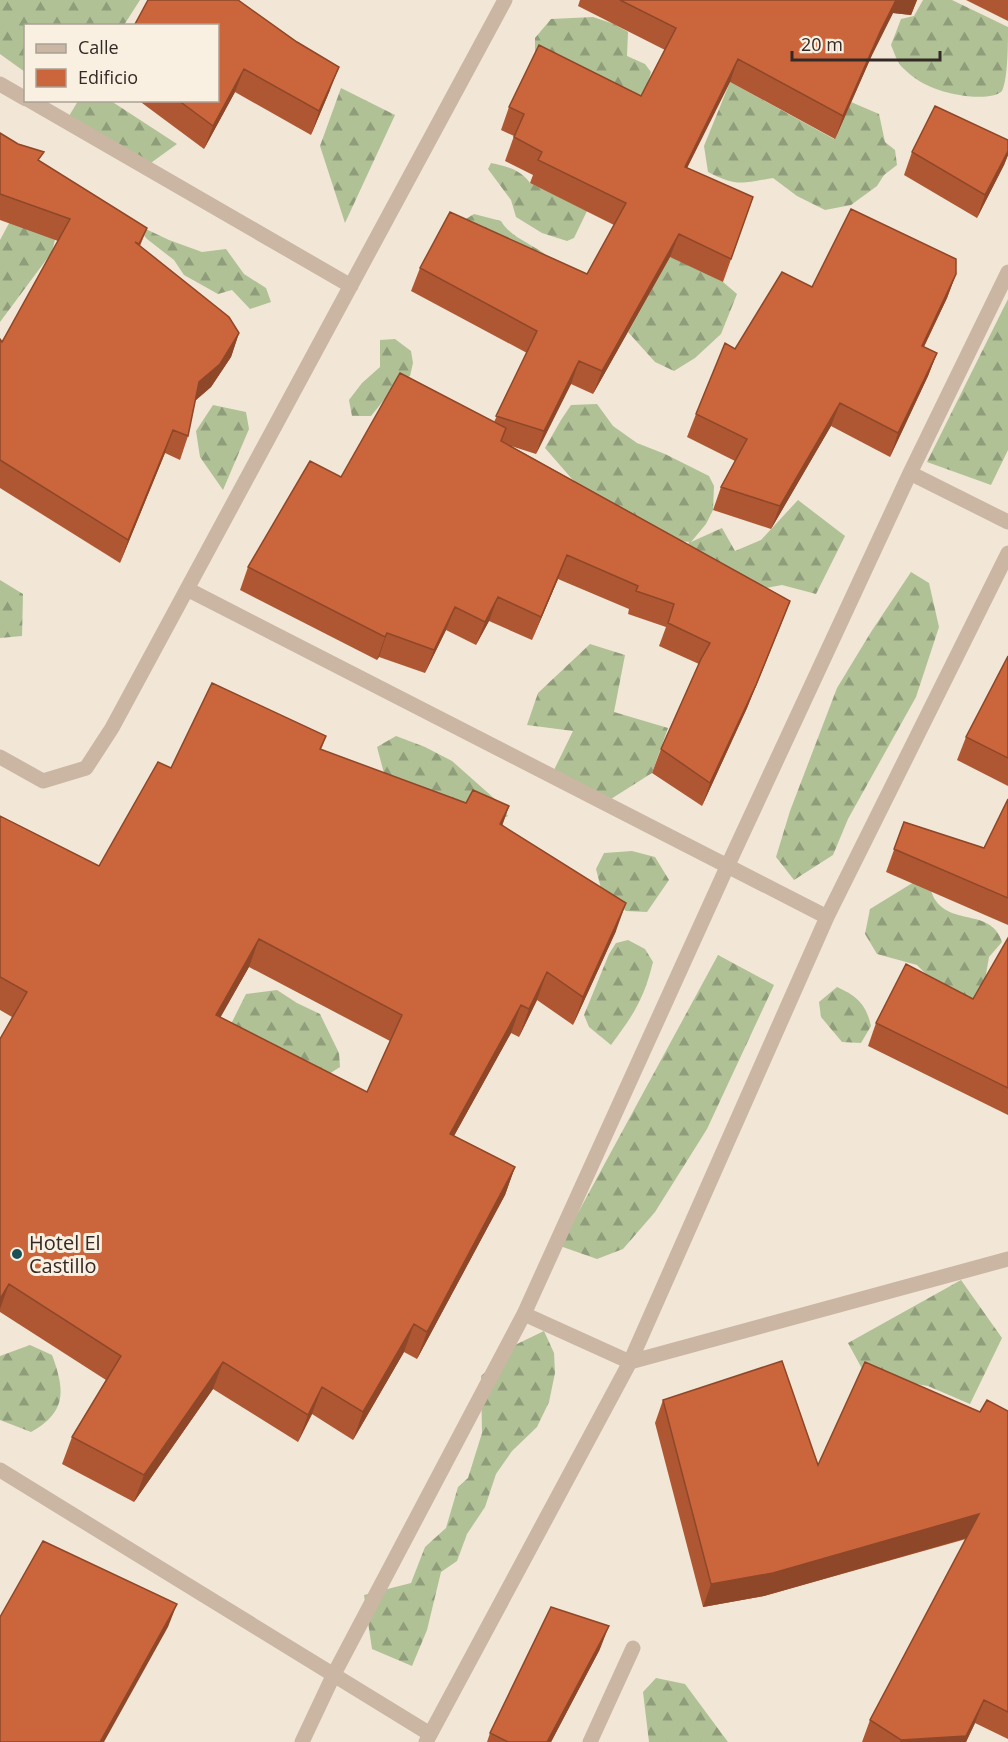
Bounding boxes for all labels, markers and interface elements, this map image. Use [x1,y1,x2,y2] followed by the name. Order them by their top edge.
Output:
[24,24,219,102] legend
[792,24,940,62] scale bar
[801,32,843,56] text: 20 m
[78,35,119,59] text: Calle
[78,65,138,89] text: Edificio
[29,1229,101,1279] place label: Hotel El Castillo
[10,1247,24,1261] marker: Hotel El Castillo

